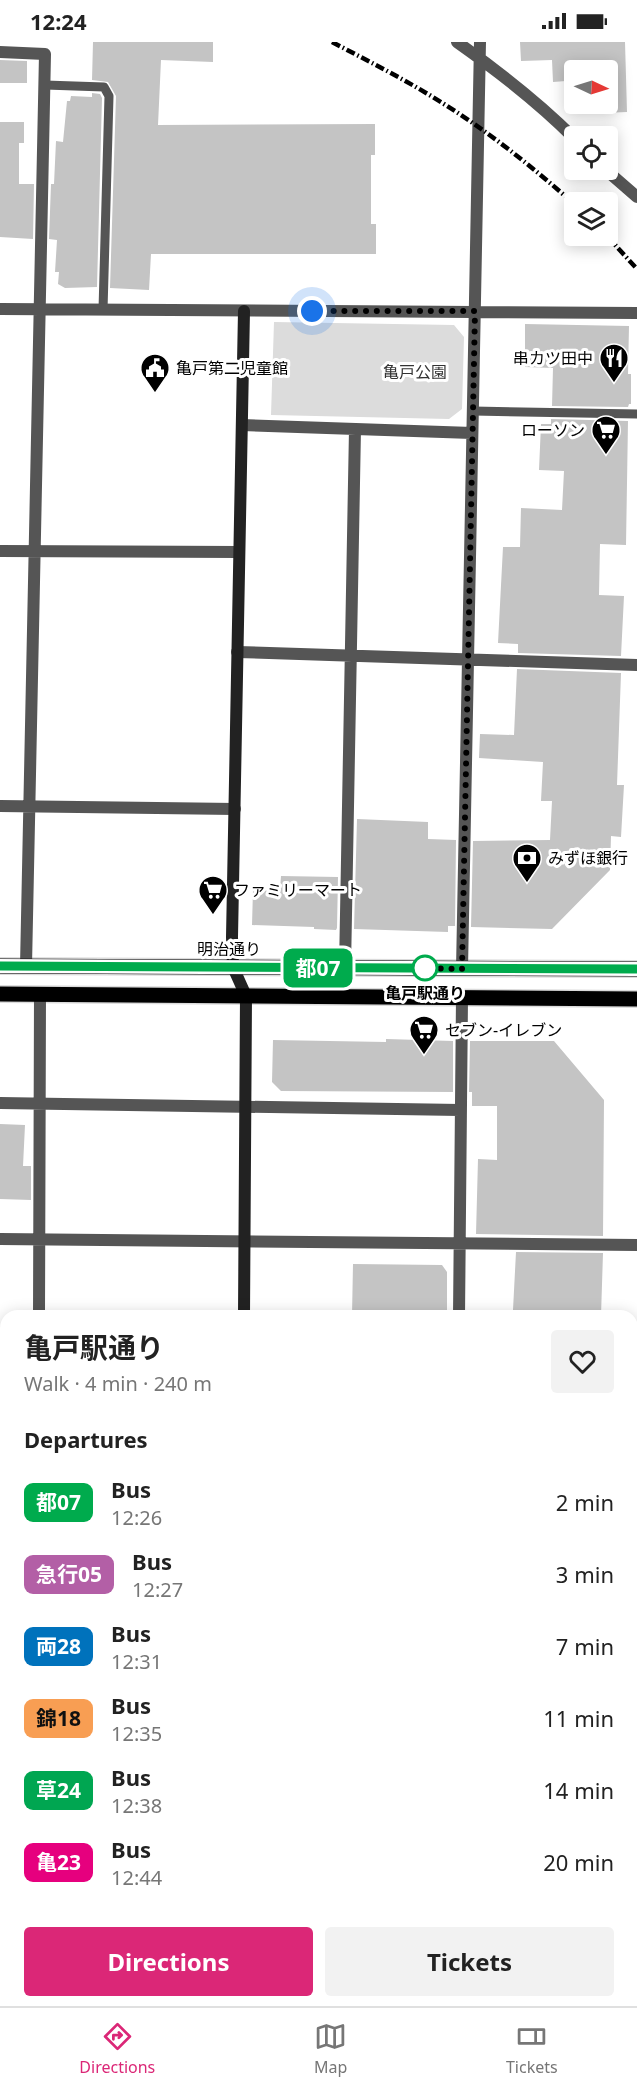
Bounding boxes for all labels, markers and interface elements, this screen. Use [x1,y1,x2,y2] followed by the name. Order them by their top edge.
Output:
[30,6,87,36] text: 12:24
[564,60,618,114] north arrow
[564,60,618,246] map controls
[564,126,618,180] button: locate
[564,192,618,246] button: layers
[297,296,327,326] your location
[598,342,630,384] restaurant icon: 串カツ田中
[513,347,593,369] place label: 串カツ田中
[139,352,171,394] public building icon: 亀戸第二児童館
[176,357,288,379] place label: 亀戸第二児童館
[383,361,447,383] park label: 亀戸公園
[590,414,622,456] supermarket icon: ローソン
[521,419,585,441] place label: ローソン
[511,842,543,884] bank icon: みずほ銀行
[548,847,628,869] place label: みずほ銀行
[197,874,229,916] supermarket icon: ファミリーマート
[234,879,362,901] place label: ファミリーマート
[197,938,261,960] street label: 明治通り
[284,948,352,988] line badge: 都07
[295,954,341,982] text: 都07
[412,955,438,981] marker: 亀戸駅通り
[385,982,465,1004] place label: 亀戸駅通り
[408,1014,440,1056] supermarket icon: セブン-イレブン
[445,1019,562,1041] place label: セブン-イレブン
[24,1328,164,1366] text: 亀戸駅通り
[551,1330,614,1393] button: heart
[24,1370,212,1397] text: Walk · 4 min · 240 m
[24,1424,148,1454] text: Departures
[111,1474,151,1504] text: Bus
[556,1487,614,1517] text: 2 min
[36,1488,81,1516] text: 都07
[111,1504,162,1531] text: 12:26
[132,1546,172,1576] text: Bus
[556,1559,614,1589] text: 3 min
[36,1560,102,1588] text: 急行05
[132,1576,183,1603] text: 12:27
[111,1618,151,1648] text: Bus
[556,1631,614,1661] text: 7 min
[36,1632,81,1660] text: 両28
[111,1648,162,1675] text: 12:31
[111,1690,151,1720] text: Bus
[543,1703,614,1733] text: 11 min
[36,1704,81,1732] text: 錦18
[111,1720,162,1747] text: 12:35
[111,1762,151,1792] text: Bus
[543,1775,614,1805] text: 14 min
[36,1776,81,1804] text: 草24
[111,1792,162,1819] text: 12:38
[111,1834,151,1864] text: Bus
[543,1847,614,1877] text: 20 min
[36,1848,81,1876] text: 亀23
[111,1864,162,1891] text: 12:44
[24,1927,313,1996] button: Directions
[325,1927,614,1996] button: Tickets
[79,2020,155,2078] tab: Directions
[314,2020,347,2078] tab: Map
[506,2020,558,2078] tab: Tickets

